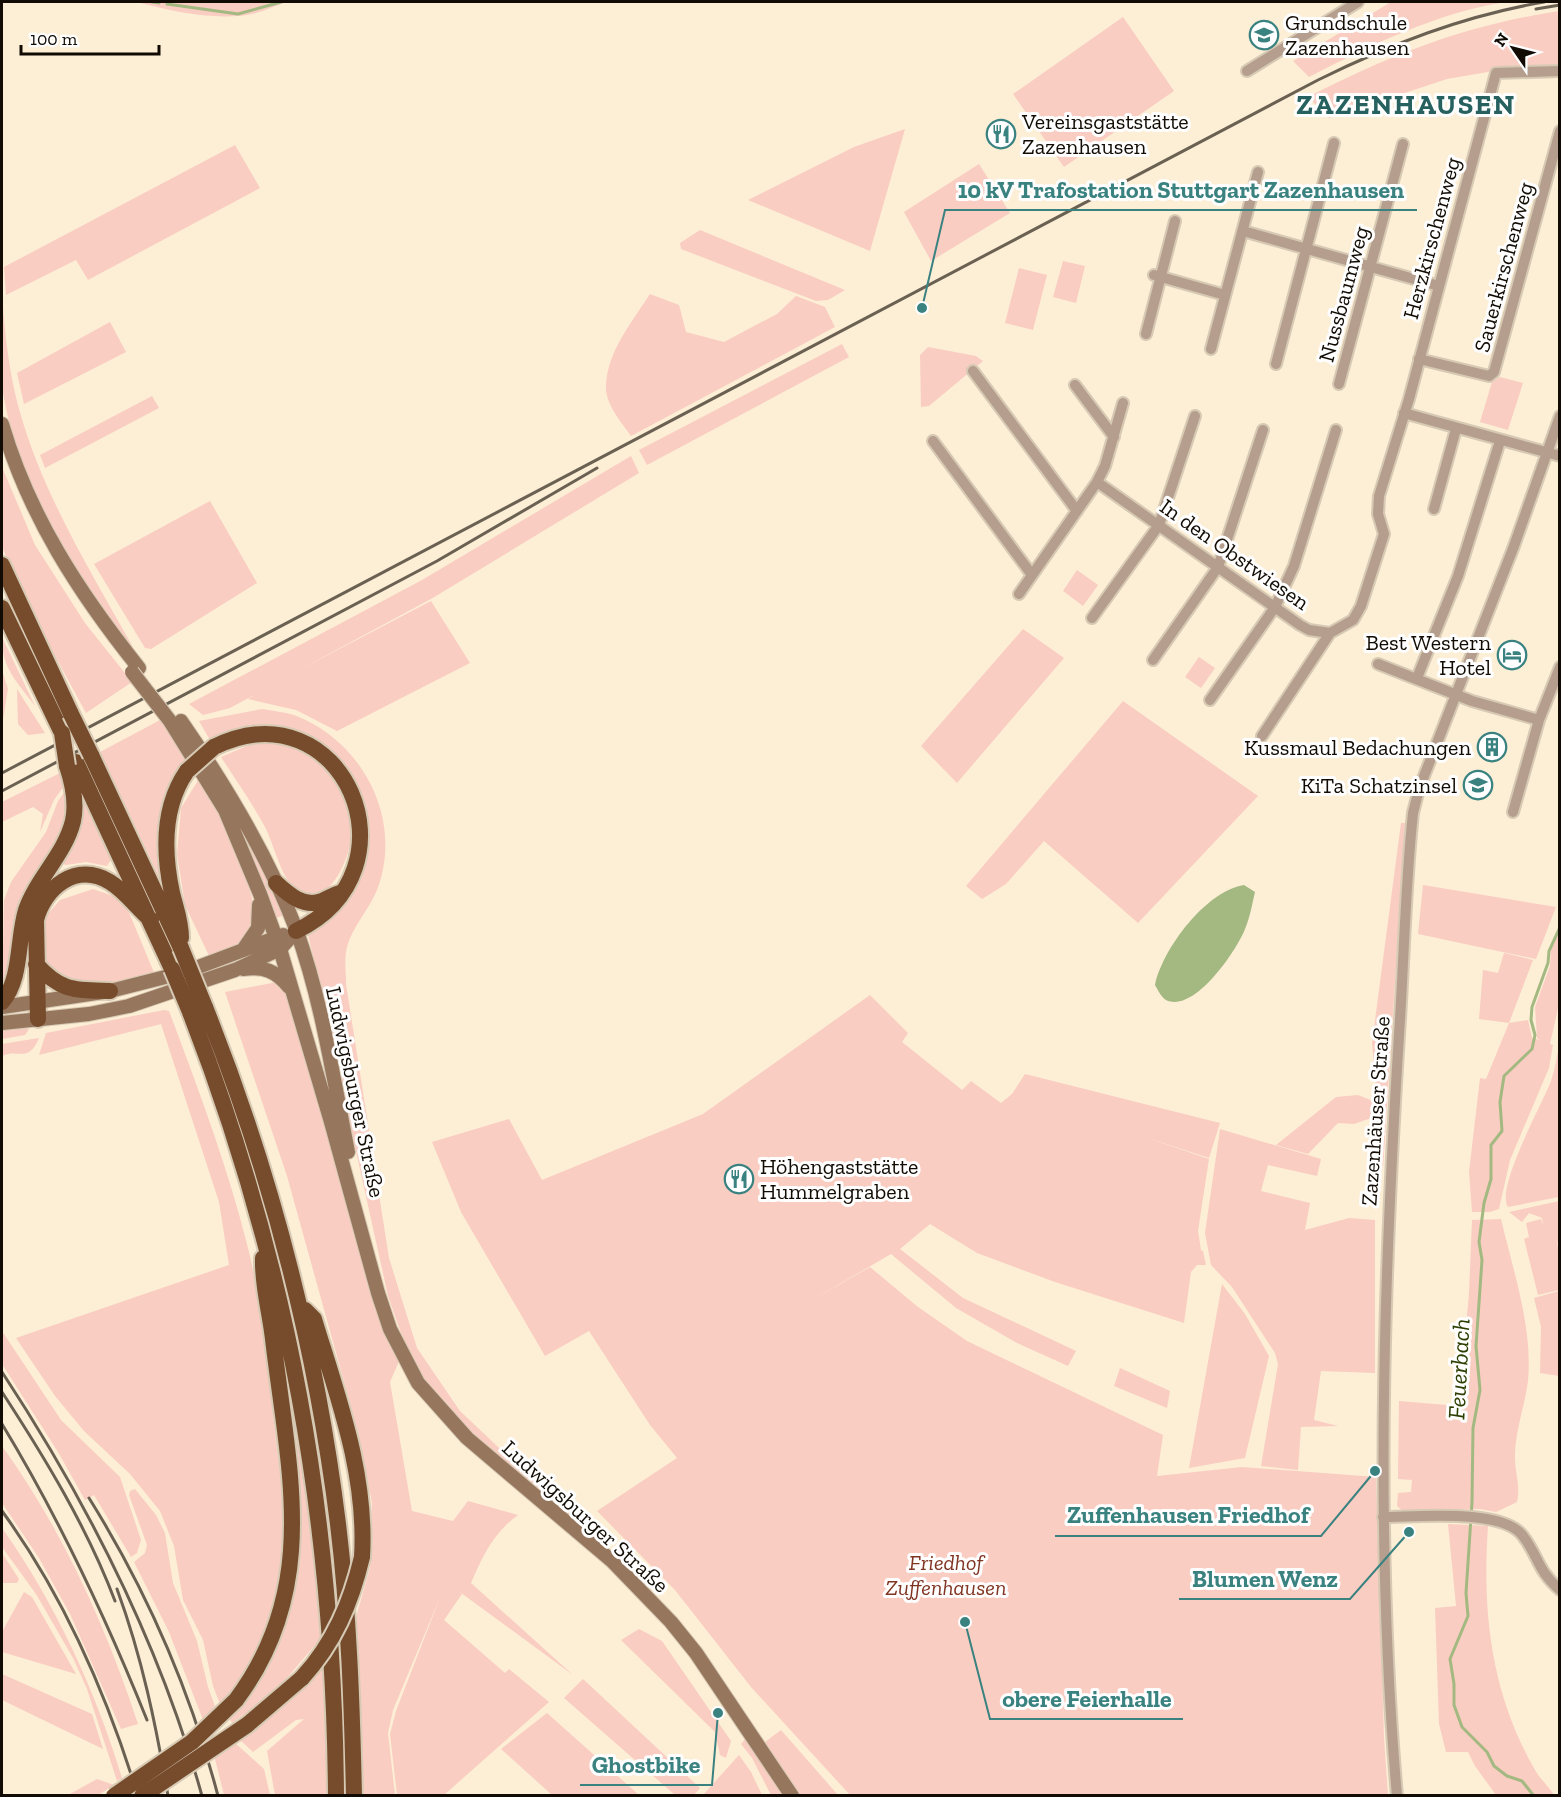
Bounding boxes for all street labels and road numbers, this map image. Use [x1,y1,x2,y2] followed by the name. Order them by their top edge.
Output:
[1397,154,1466,322] street label: Herzkirschenweg
[1468,179,1539,355] street label: Sauerkirschenweg
[1312,223,1375,365] street label: Nussbaumweg
[1155,493,1315,616] street label: In den Obstwiesen
[320,984,391,1200] street label: Ludwigsburger Straße
[1355,1015,1396,1207] street label: Zazenhäuser Straße
[497,1434,675,1598] street label: Ludwigsburger Straße

